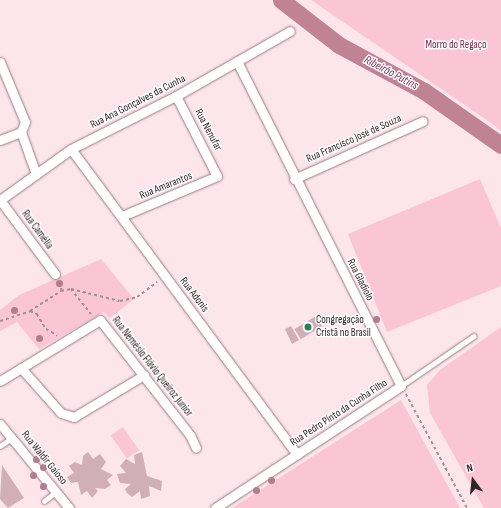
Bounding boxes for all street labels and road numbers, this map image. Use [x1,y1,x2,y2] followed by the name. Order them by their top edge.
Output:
[88,72,188,132] street label: Rua Ana Gonçalves da Cunha
[192,107,224,153] street label: Rua Nenufar
[304,112,404,166] street label: Rua Francisco José de Souza
[138,169,194,203] street label: Rua Amarantos
[18,208,56,252] street label: Rua Camélia
[344,257,376,303] street label: Rua Gladiolo
[177,275,211,315] street label: Rua Adonis
[109,314,195,420] street label: Rua Nemésio Flávio Queiroz Junior
[288,377,390,449] street label: Rua Pedro Pinto da Cunha Filho
[18,429,70,487] street label: Rua Waldir Gaioso

